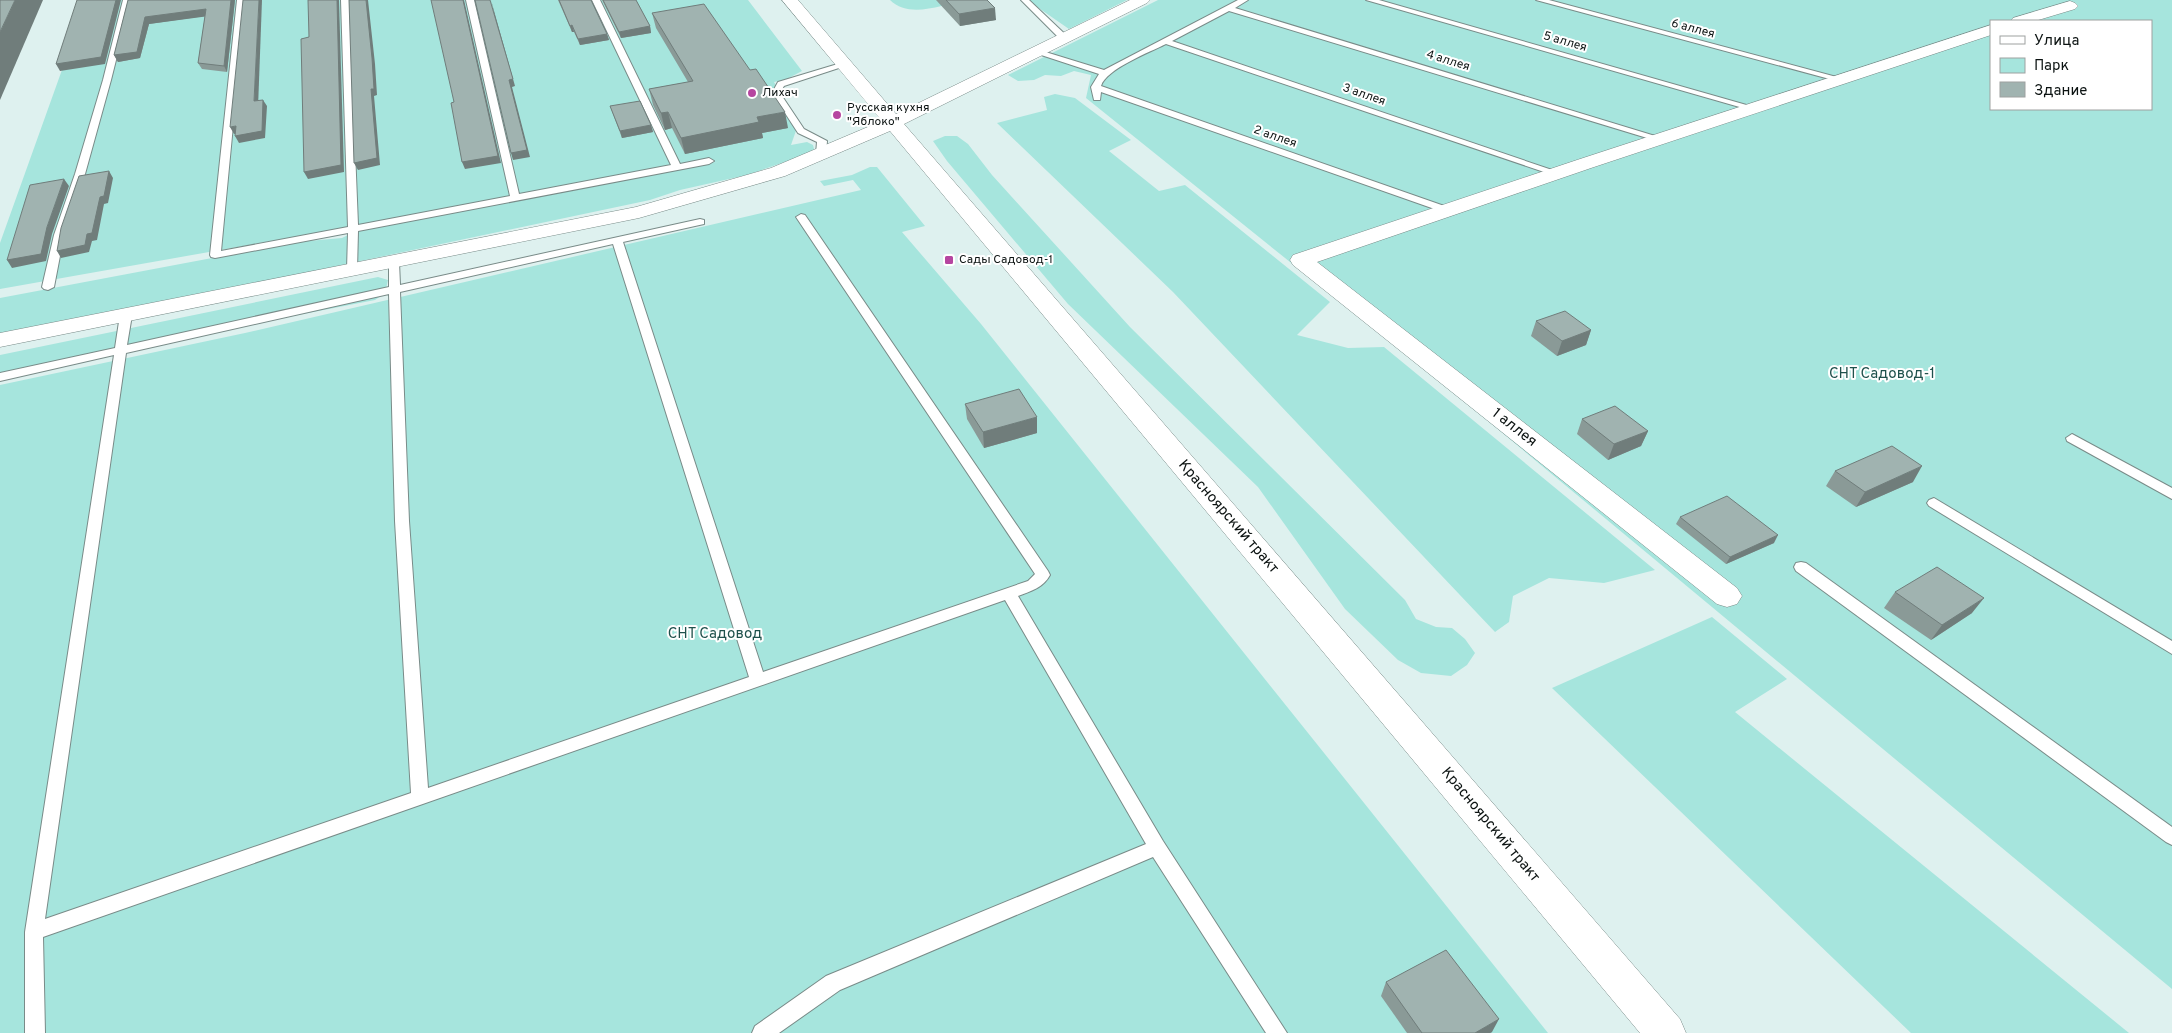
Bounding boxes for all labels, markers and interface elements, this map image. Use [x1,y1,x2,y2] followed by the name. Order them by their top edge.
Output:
[1669,16,1717,42] street label: 6 аллея
[1990,20,2152,110] legend
[1541,28,1589,56] street label: 5 аллея
[2034,32,2079,51] text: Улица
[1424,47,1472,75] street label: 4 аллея
[2034,57,2069,76] text: Парк
[1340,80,1388,110] street label: 3 аллея
[2034,82,2087,101] text: Здание
[762,85,798,101] place label: Лихач
[746,87,758,99] marker: Лихач
[847,100,930,130] place label: Русская кухня "Яблоко"
[831,109,843,121] marker: Русская кухня "Яблоко"
[1251,122,1299,152] street label: 2 аллея
[959,252,1053,268] place label: Сады Садовод-1
[943,254,955,266] marker: Сады Садовод-1
[1829,365,1935,384] park label: СНТ Садовод-1
[1488,404,1540,452] street label: 1 аллея
[1173,456,1283,578] street label: Красноярский тракт
[668,625,762,644] park label: СНТ Садовод
[1436,764,1544,887] street label: Красноярский тракт

